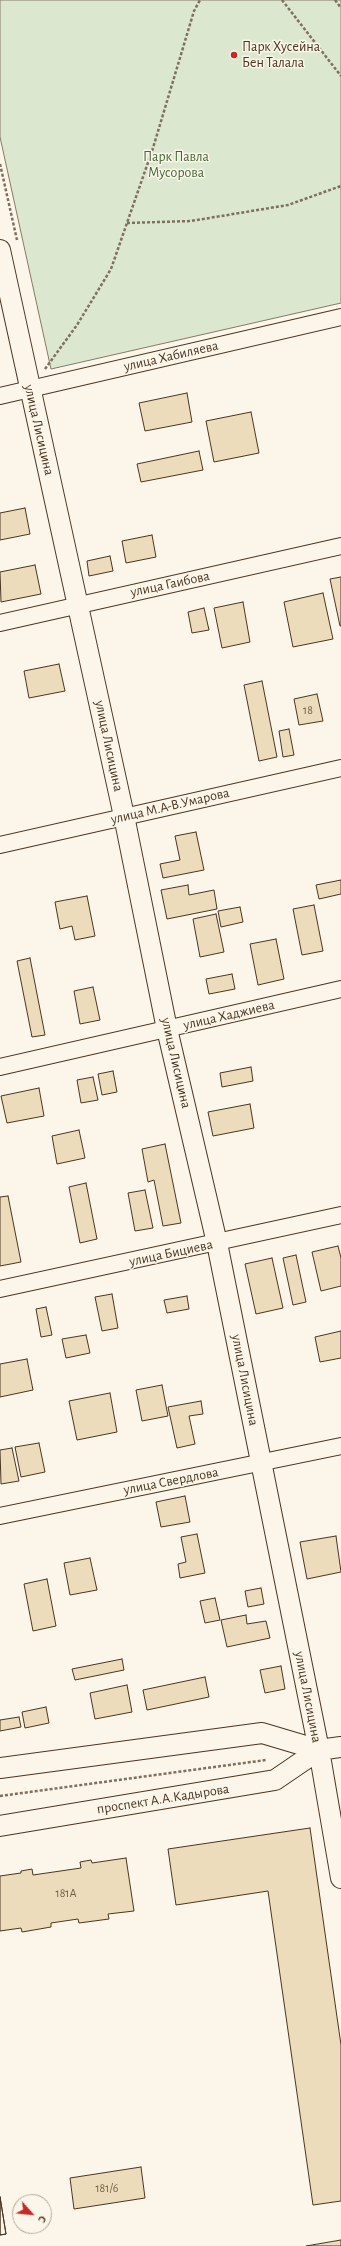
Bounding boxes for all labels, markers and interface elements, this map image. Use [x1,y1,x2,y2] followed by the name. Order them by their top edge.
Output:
[242,39,320,72] place label: Парк Хусейна Бен Талала
[229,50,239,60] marker: Парк Хусейна Бен Талала
[143,149,209,182] park label: Парк Павла Мусорова
[122,337,220,375] street label: улица Хабиляева
[20,383,58,477] street label: улица Лисицина
[129,567,211,601] street label: улица Гаибова
[91,699,127,793] street label: улица Лисицина
[303,703,313,717] house number: 18
[109,784,231,828] street label: улица М.А-В.Умарова
[182,996,276,1034] street label: улица Хаджиева
[157,1016,195,1110] street label: улица Лисицина
[128,1236,214,1270] street label: улица Бициева
[228,1333,262,1427] street label: улица Лисицина
[122,1464,220,1498] street label: улица Свердлова
[291,1650,325,1744] street label: улица Лисицина
[96,1780,230,1818] street label: проспект А.А.Кадырова
[56,1886,76,1900] house number: 181А
[95,2181,119,2195] house number: 181/6
[12,2194,52,2234] north arrow
[36,2214,49,2224] text: С

